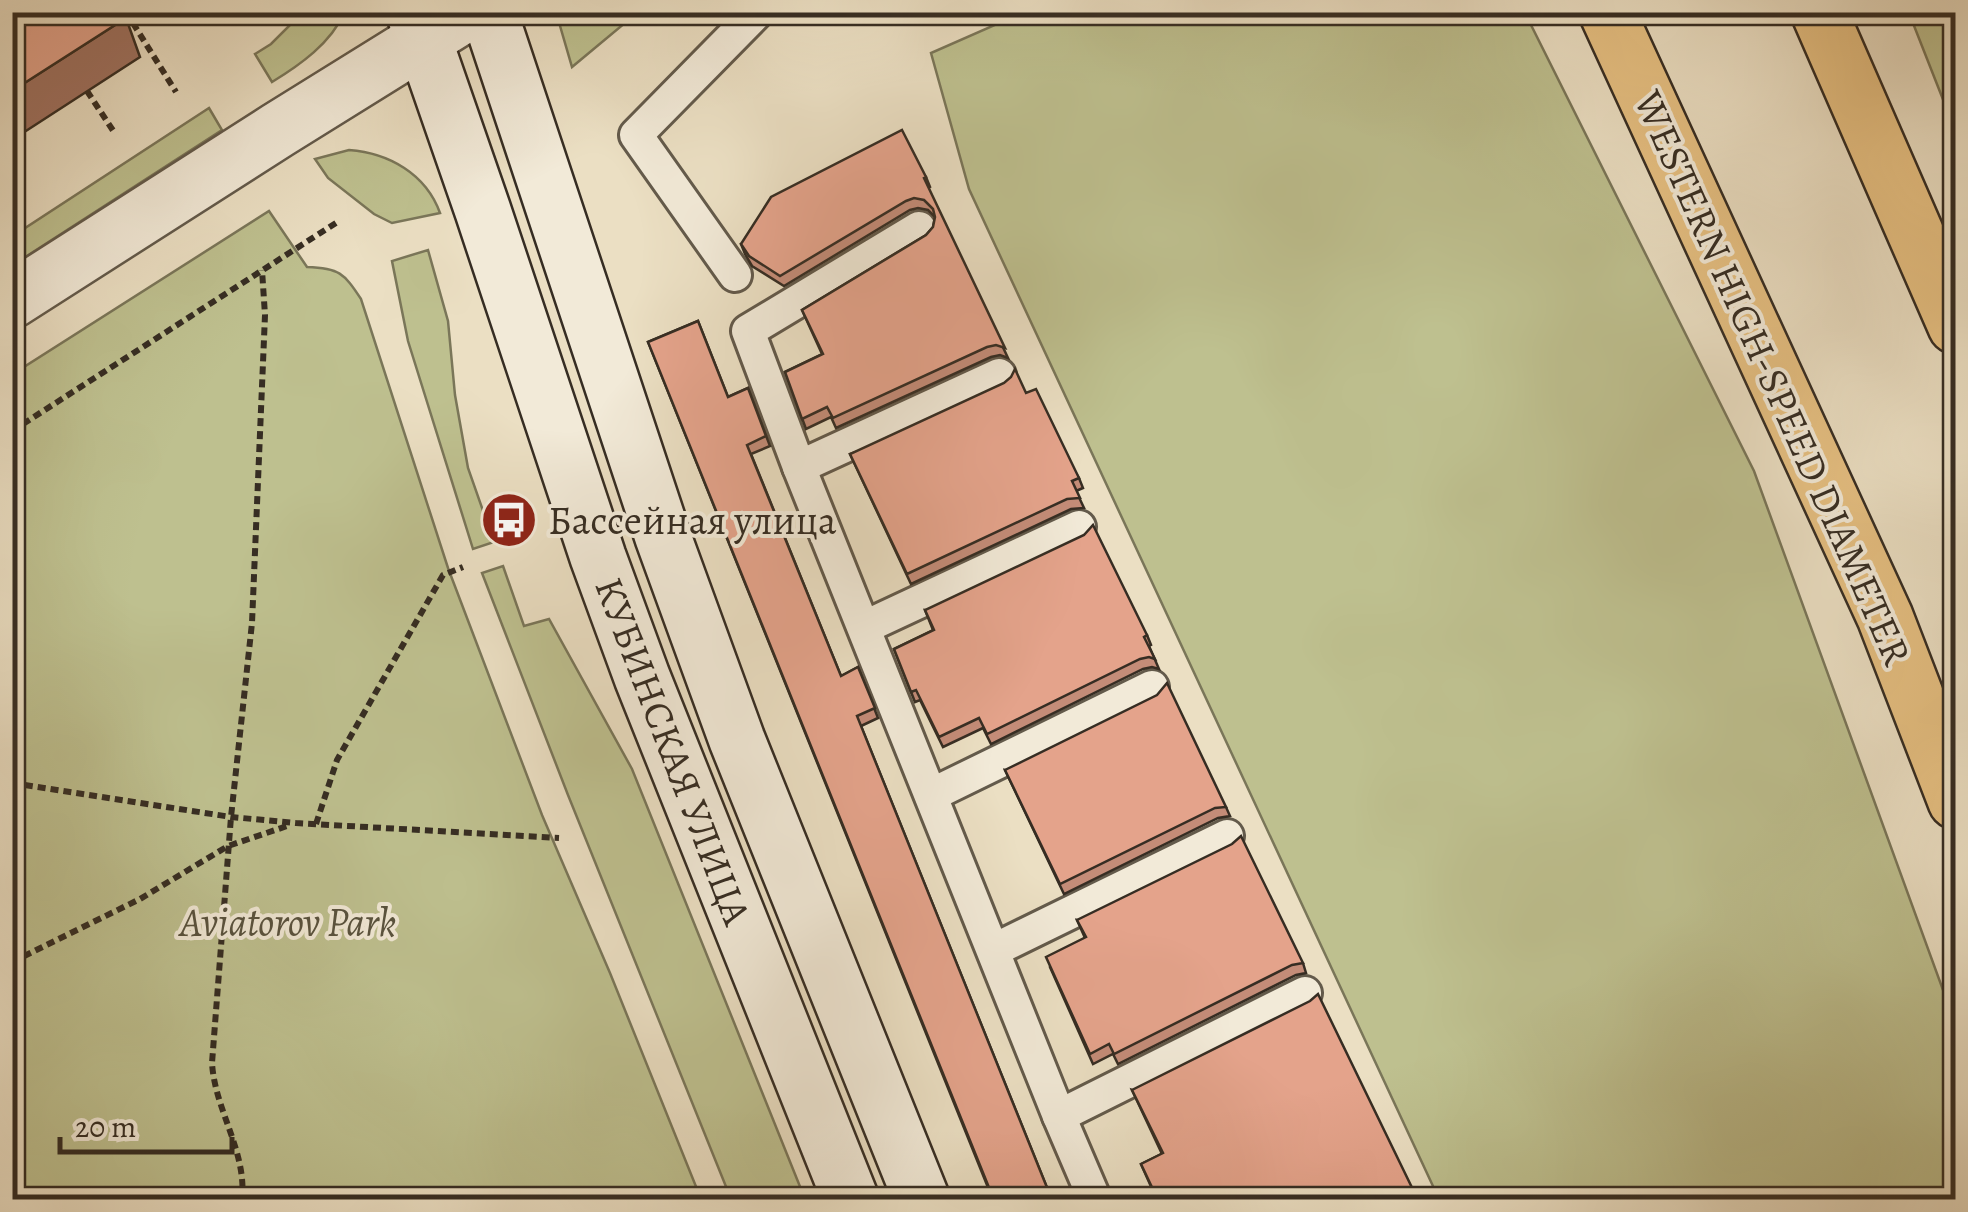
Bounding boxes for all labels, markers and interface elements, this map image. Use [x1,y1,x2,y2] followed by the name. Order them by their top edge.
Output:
[1621,81,1925,675] street label: WESTERN HIGH-SPEED DIAMETER
[479,490,539,550] bus stop icon: Бассейная улица
[548,493,837,548] place label: Бассейная улица
[581,569,765,933] street label: КУБИНСКАЯ УЛИЦА
[178,895,396,950] park label: Aviatorov Park
[60,1092,232,1154] scale bar
[75,1107,136,1147] text: 20 m

